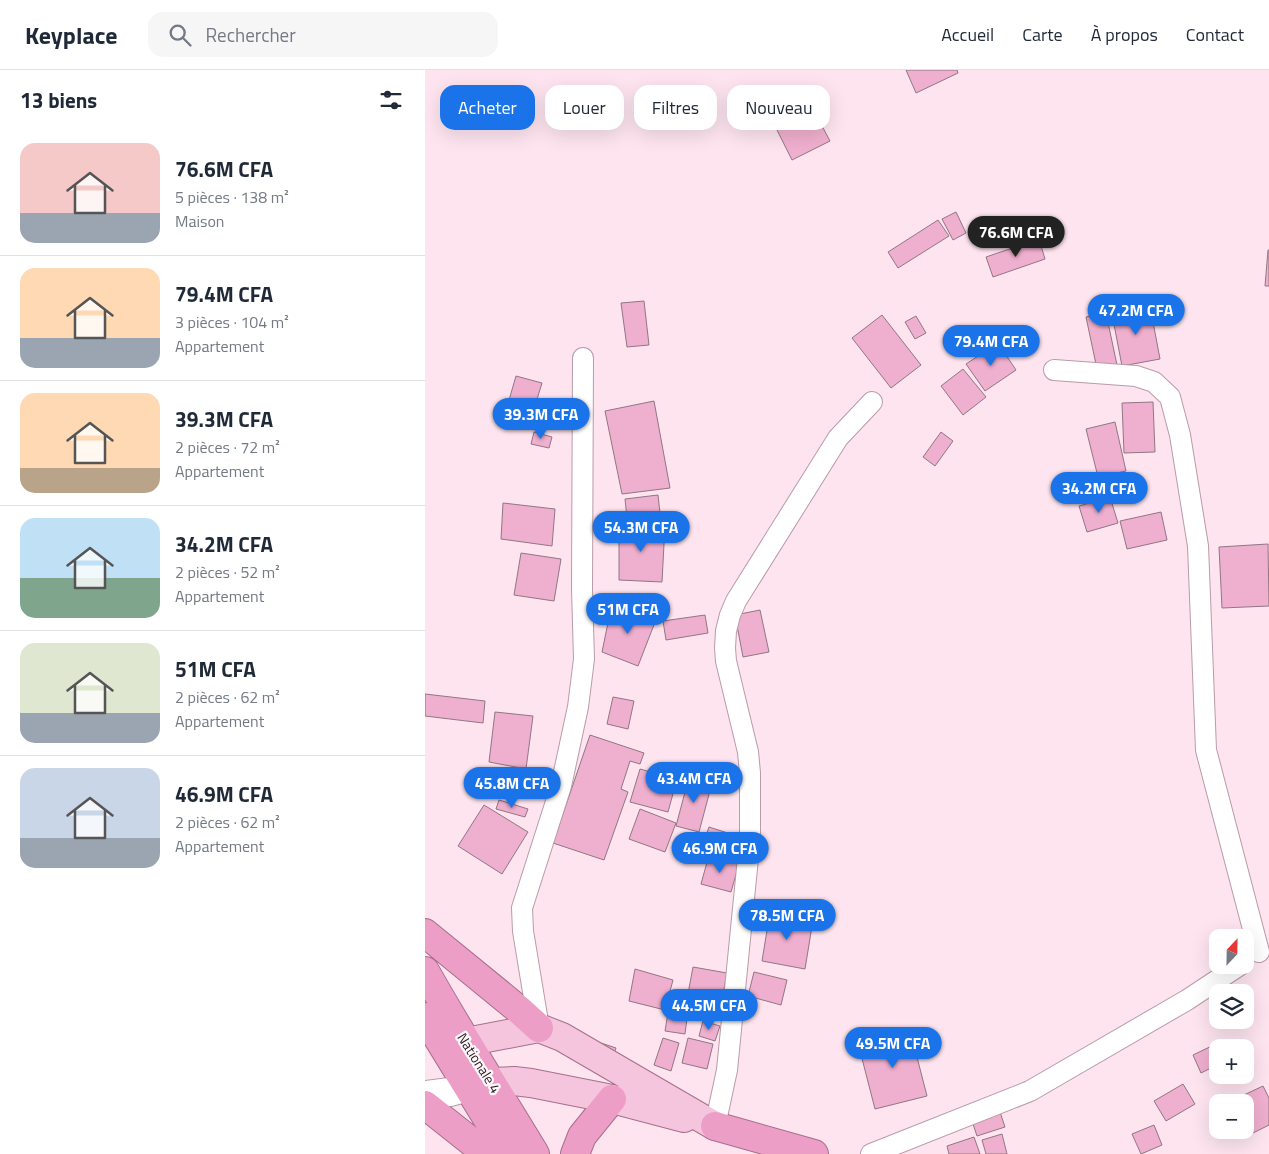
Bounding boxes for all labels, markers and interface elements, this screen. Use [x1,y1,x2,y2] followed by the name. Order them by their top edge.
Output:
[148,12,498,57] search box
[25,17,118,53] text: Keyplace
[206,20,296,49] text: Rechercher
[166,21,194,49] icon: search
[941,21,994,48] text: Accueil
[1022,21,1063,48] text: Carte
[1091,21,1158,48] text: À propos
[1186,21,1244,48] text: Contact
[20,84,97,116] text: 13 biens
[440,85,535,130] chip: Acheter
[545,85,624,130] chip: Louer
[634,85,717,130] chip: Filtres
[727,85,830,130] chip: Nouveau
[377,86,405,114] icon: filters
[175,153,273,185] text: 76.6M CFA
[60,163,120,223] icon: home
[175,185,289,209] text: 5 pièces · 138 m²
[175,209,224,233] text: Maison
[959,216,1073,258] pin: 76.6M CFA
[979,220,1053,244] text: 76.6M CFA
[175,278,273,310] text: 79.4M CFA
[60,288,120,348] icon: home
[1079,294,1193,336] pin: 47.2M CFA
[1099,298,1173,322] text: 47.2M CFA
[175,310,289,334] text: 3 pièces · 104 m²
[934,324,1048,367] pin: 79.4M CFA
[954,329,1028,353] text: 79.4M CFA
[175,334,264,358] text: Appartement
[484,398,598,440] pin: 39.3M CFA
[504,402,578,426] text: 39.3M CFA
[175,403,273,435] text: 39.3M CFA
[60,413,120,473] icon: home
[175,435,280,459] text: 2 pièces · 72 m²
[175,459,264,483] text: Appartement
[1042,472,1156,514] pin: 34.2M CFA
[1062,476,1136,500] text: 34.2M CFA
[584,510,698,553] pin: 54.3M CFA
[604,515,678,539] text: 54.3M CFA
[175,528,273,560] text: 34.2M CFA
[60,538,120,598] icon: home
[175,560,280,584] text: 2 pièces · 52 m²
[175,584,264,608] text: Appartement
[582,592,674,635] pin: 51M CFA
[597,597,659,621] text: 51M CFA
[175,653,256,685] text: 51M CFA
[60,663,120,723] icon: home
[175,685,280,709] text: 2 pièces · 62 m²
[175,709,264,733] text: Appartement
[637,762,751,804] pin: 43.4M CFA
[455,766,569,809] pin: 45.8M CFA
[657,766,731,790] text: 43.4M CFA
[475,771,549,795] text: 45.8M CFA
[175,778,273,810] text: 46.9M CFA
[60,788,120,848] icon: home
[175,810,280,834] text: 2 pièces · 62 m²
[663,832,777,874] pin: 46.9M CFA
[175,834,264,858] text: Appartement
[683,836,757,860] text: 46.9M CFA
[730,898,844,941] pin: 78.5M CFA
[750,903,824,927] text: 78.5M CFA
[1209,929,1254,974] north arrow
[1209,929,1254,1139] map controls
[1209,984,1254,1029] button: layers
[652,988,766,1031] pin: 44.5M CFA
[672,993,746,1017] text: 44.5M CFA
[836,1026,950,1069] pin: 49.5M CFA
[453,1029,506,1097] street label: Nationale 4
[856,1031,930,1055] text: 49.5M CFA
[1209,1039,1254,1084] button: +
[1209,1094,1254,1139] button: −

